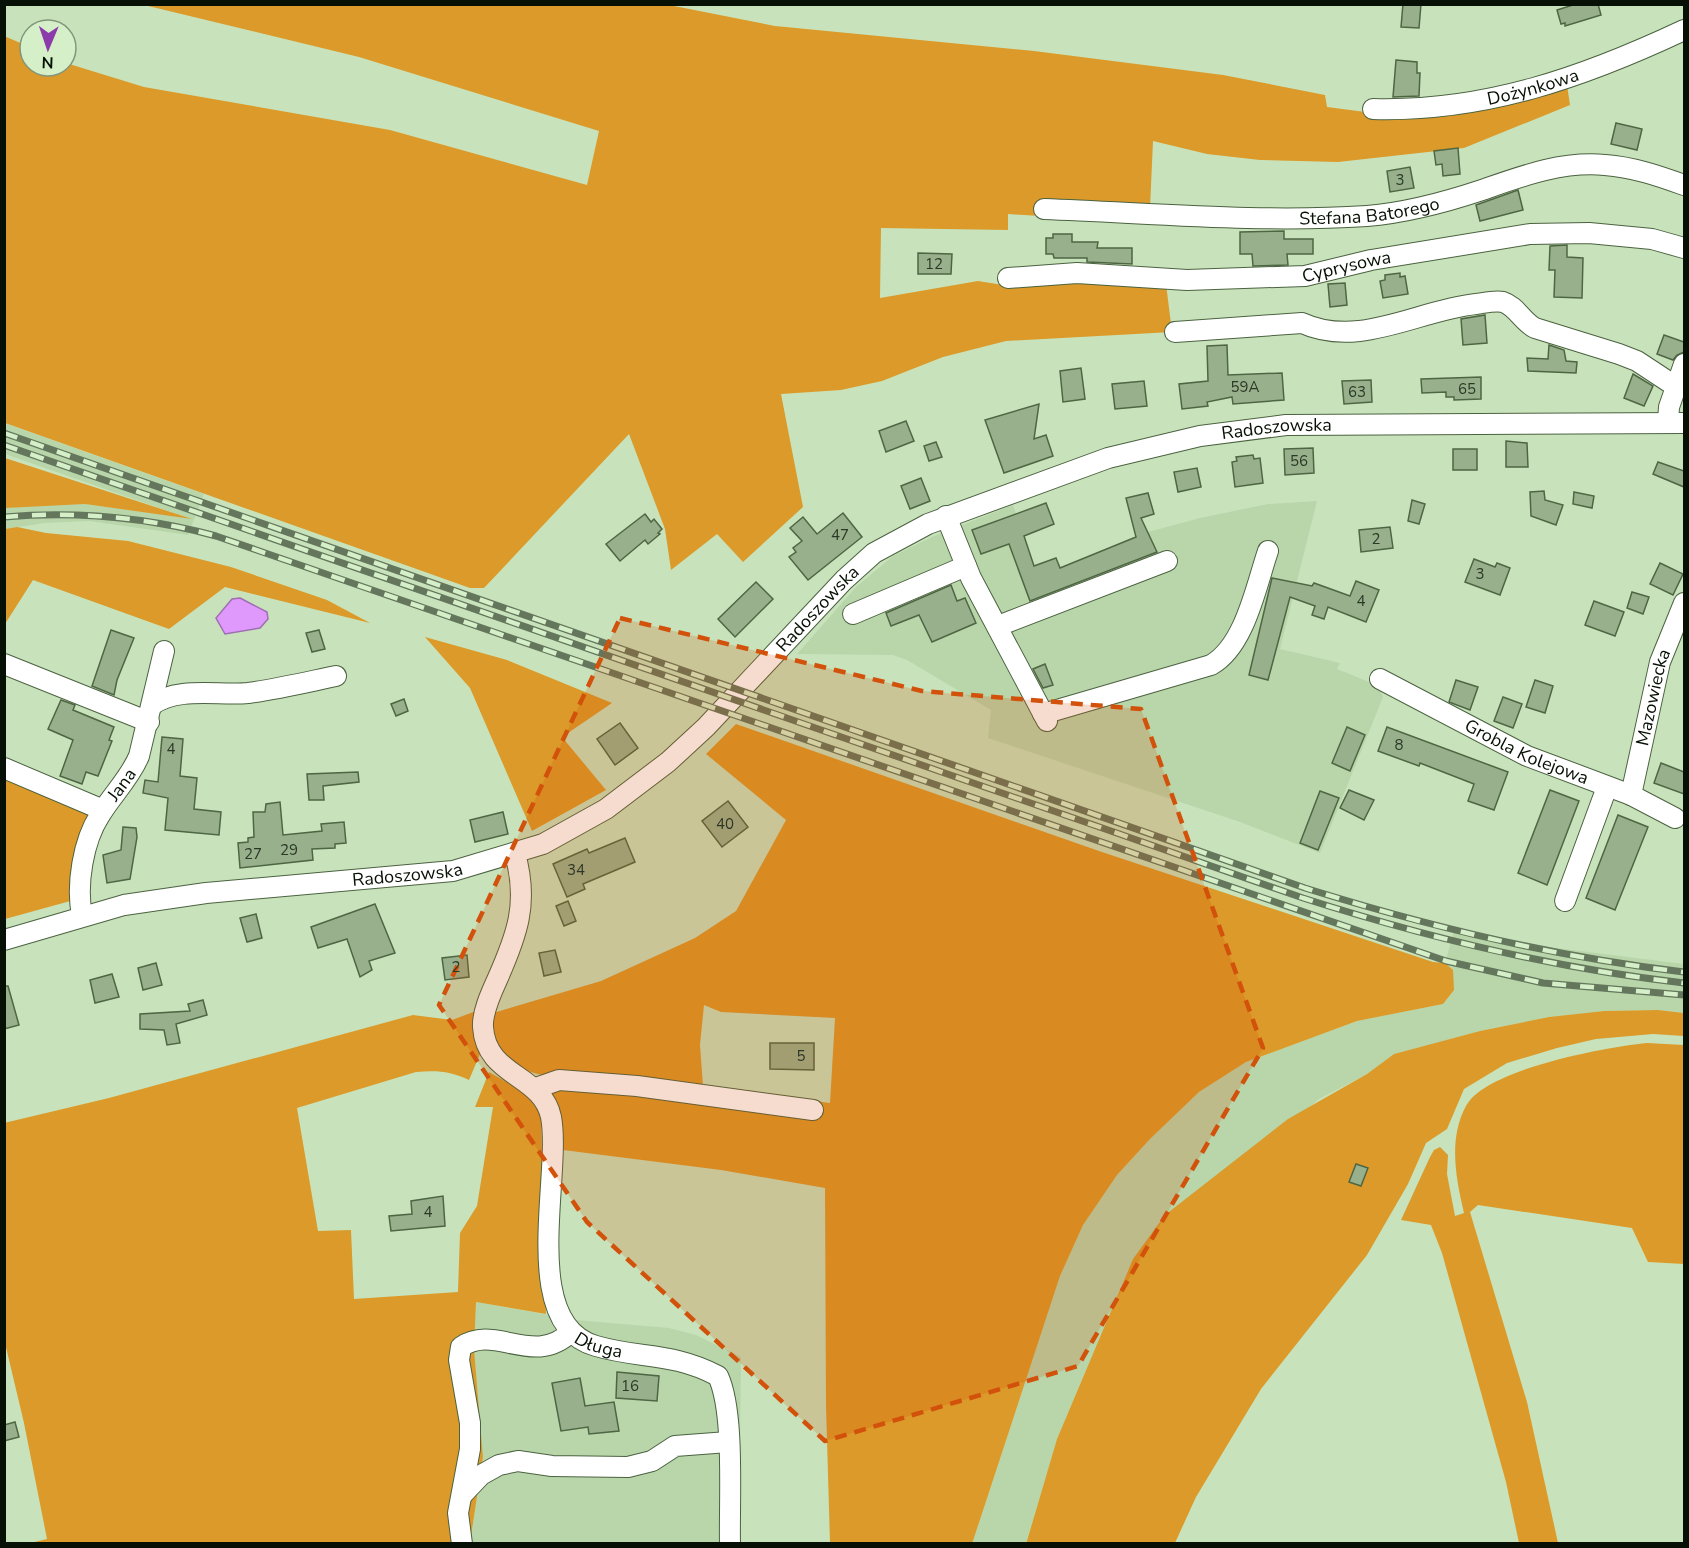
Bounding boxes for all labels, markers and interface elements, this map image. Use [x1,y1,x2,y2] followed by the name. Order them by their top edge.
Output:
[18,18,78,78] north arrow
[41,51,54,73] text: N
[1485,63,1582,111] street label: Dożynkowa
[1395,170,1405,190] house number: 3
[1299,191,1442,230] street label: Stefana Batorego
[1299,245,1393,288] street label: Cyprysowa
[925,254,943,274] house number: 12
[1231,377,1260,397] house number: 59A
[1458,379,1476,399] house number: 65
[1348,382,1366,402] house number: 63
[1220,413,1332,445] street label: Radoszowska
[1290,451,1308,471] house number: 56
[831,525,849,545] house number: 47
[1371,529,1381,549] house number: 2
[771,560,864,657] street label: Radoszowska
[1475,564,1485,584] house number: 3
[1356,591,1366,611] house number: 4
[1630,645,1676,748] street label: Mazowiecka
[1460,713,1592,790] street label: Grobla Kolejowa
[1394,735,1404,755] house number: 8
[166,739,176,759] house number: 4
[101,764,142,807] street label: Jana
[716,814,734,834] house number: 40
[280,840,298,860] house number: 29
[244,844,262,864] house number: 27
[351,857,466,892] street label: Radoszowska
[567,860,585,880] house number: 34
[451,957,461,977] house number: 2
[796,1046,806,1066] house number: 5
[423,1202,433,1222] house number: 4
[570,1326,624,1364] street label: Długa
[621,1376,639,1396] house number: 16

